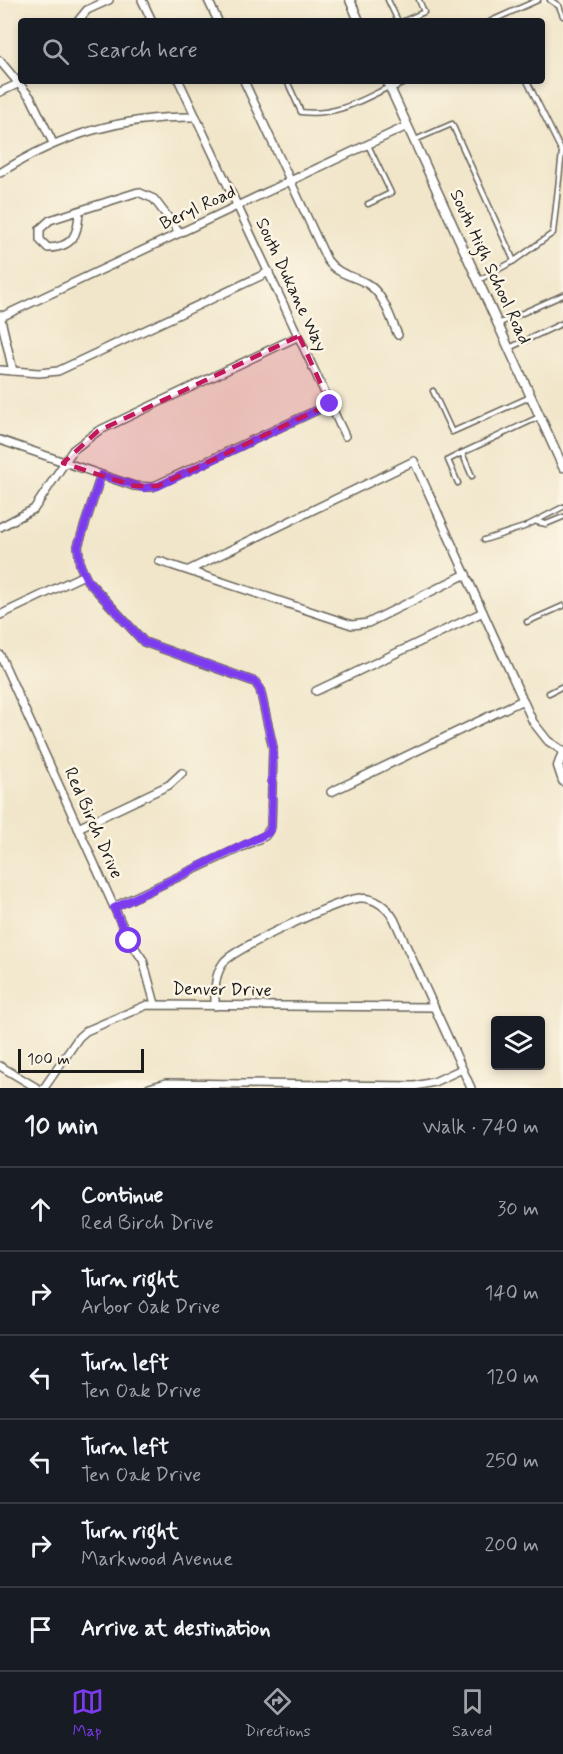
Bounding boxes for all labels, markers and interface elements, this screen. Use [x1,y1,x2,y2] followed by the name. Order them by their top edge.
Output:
[18,18,545,84] search box
[39,35,72,68] icon: search
[87,37,198,65] text: Search here
[156,180,240,236] street label: Beryl Road
[442,186,536,349] street label: South High School Road
[249,214,333,356] street label: South Dukane Way
[316,390,342,416] route end
[58,764,128,882] street label: Red Birch Drive
[115,927,141,953] route start
[172,977,272,1003] street label: Denver Drive
[491,1016,545,1070] map controls
[491,1016,545,1070] button: layers
[18,1046,144,1074] scale bar
[27,1049,70,1070] text: 100 m
[24,1110,99,1144] text: 10 min
[423,1114,539,1141] text: Walk · 740 m
[81,1182,163,1210] text: Continue
[24,1193,57,1226] icon: ahead
[497,1196,539,1223] text: 30 m
[81,1210,214,1237] text: Red Birch Drive
[81,1266,179,1294] text: Turn right
[24,1277,57,1310] icon: right
[485,1280,539,1307] text: 140 m
[81,1294,220,1321] text: Arbor Oak Drive
[81,1350,169,1378] text: Turn left
[24,1361,57,1394] icon: left
[486,1364,539,1391] text: 120 m
[81,1378,201,1405] text: Ten Oak Drive
[81,1434,169,1462] text: Turn left
[24,1445,57,1478] icon: left
[485,1448,539,1475] text: 250 m
[81,1462,201,1489] text: Ten Oak Drive
[81,1518,179,1546] text: Turn right
[24,1529,57,1562] icon: right
[484,1532,539,1559] text: 200 m
[81,1546,233,1573] text: Markwood Avenue
[24,1613,57,1646] icon: arrive
[81,1615,271,1643] text: Arrive at destination
[71,1685,104,1742] tab: Map
[245,1685,311,1742] tab: Directions
[452,1685,492,1742] tab: Saved

